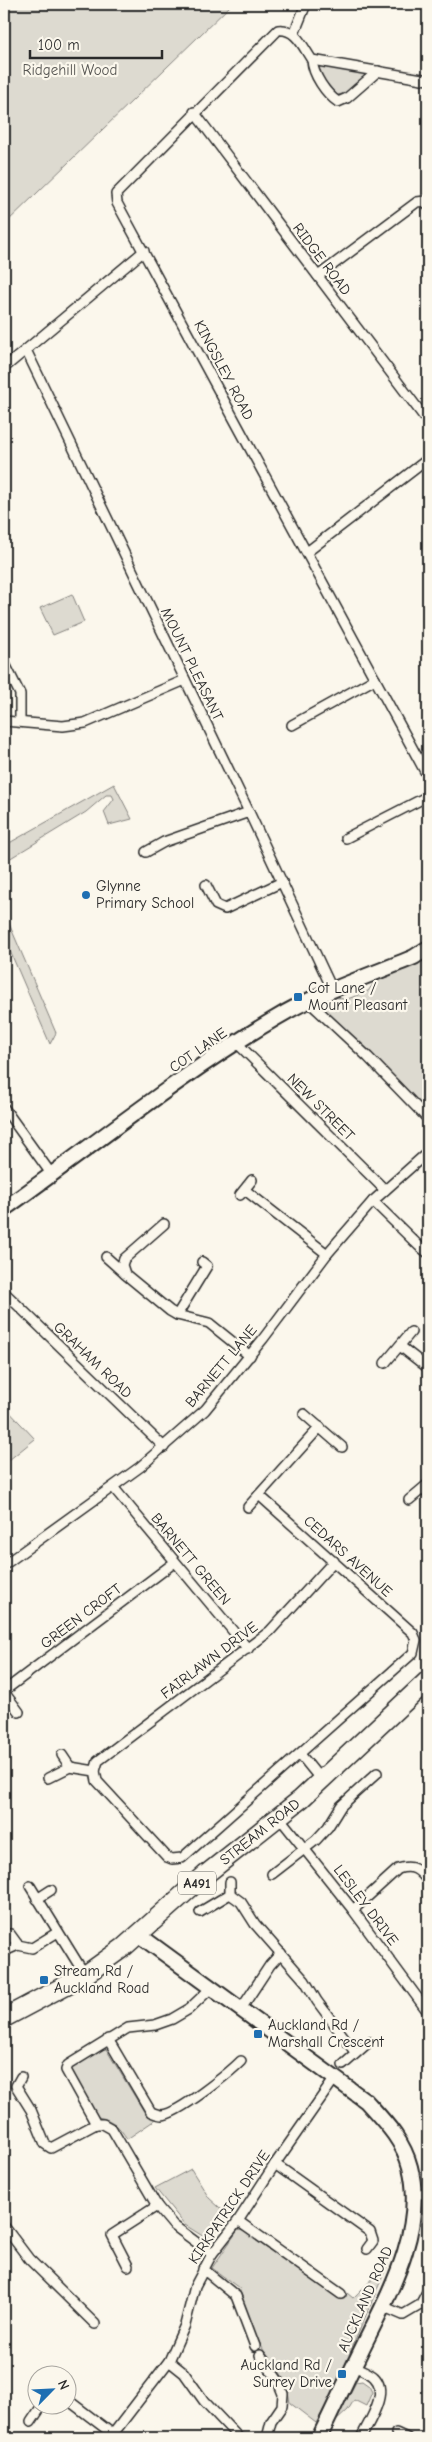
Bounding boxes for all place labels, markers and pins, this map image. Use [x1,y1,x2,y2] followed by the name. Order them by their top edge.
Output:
[96,877,194,912] place label: Glynne Primary School
[80,889,92,901] marker: Glynne Primary School
[308,979,408,1014] place label: Cot Lane / Mount Pleasant
[292,991,304,1003] marker: Cot Lane / Mount Pleasant
[54,1962,150,1997] place label: Stream Rd / Auckland Road
[38,1974,50,1986] marker: Stream Rd / Auckland Road
[268,2016,384,2051] place label: Auckland Rd / Marshall Crescent
[252,2028,264,2040] marker: Auckland Rd / Marshall Crescent
[241,2356,332,2391] place label: Auckland Rd / Surrey Drive
[336,2368,348,2380] marker: Auckland Rd / Surrey Drive

